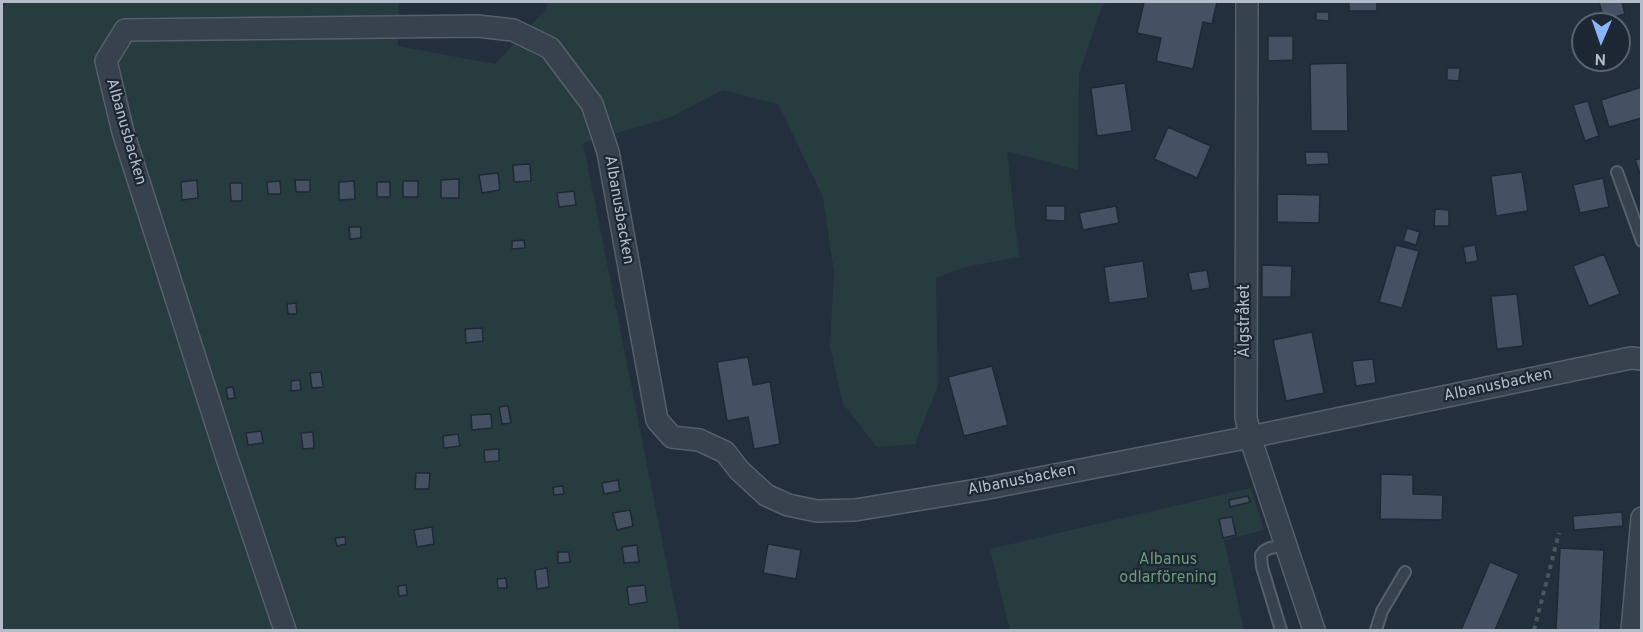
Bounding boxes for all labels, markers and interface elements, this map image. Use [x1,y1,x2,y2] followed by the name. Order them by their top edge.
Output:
[1571,12,1631,72] north arrow
[1594,48,1607,68] text: N
[101,76,149,188] street label: Albanusbacken
[599,154,637,266] street label: Albanusbacken
[1236,284,1256,358] street label: Älgstråket
[1442,365,1554,407] street label: Albanusbacken
[966,461,1078,501] street label: Albanusbacken
[1119,551,1217,589] park label: Albanus odlarförening

